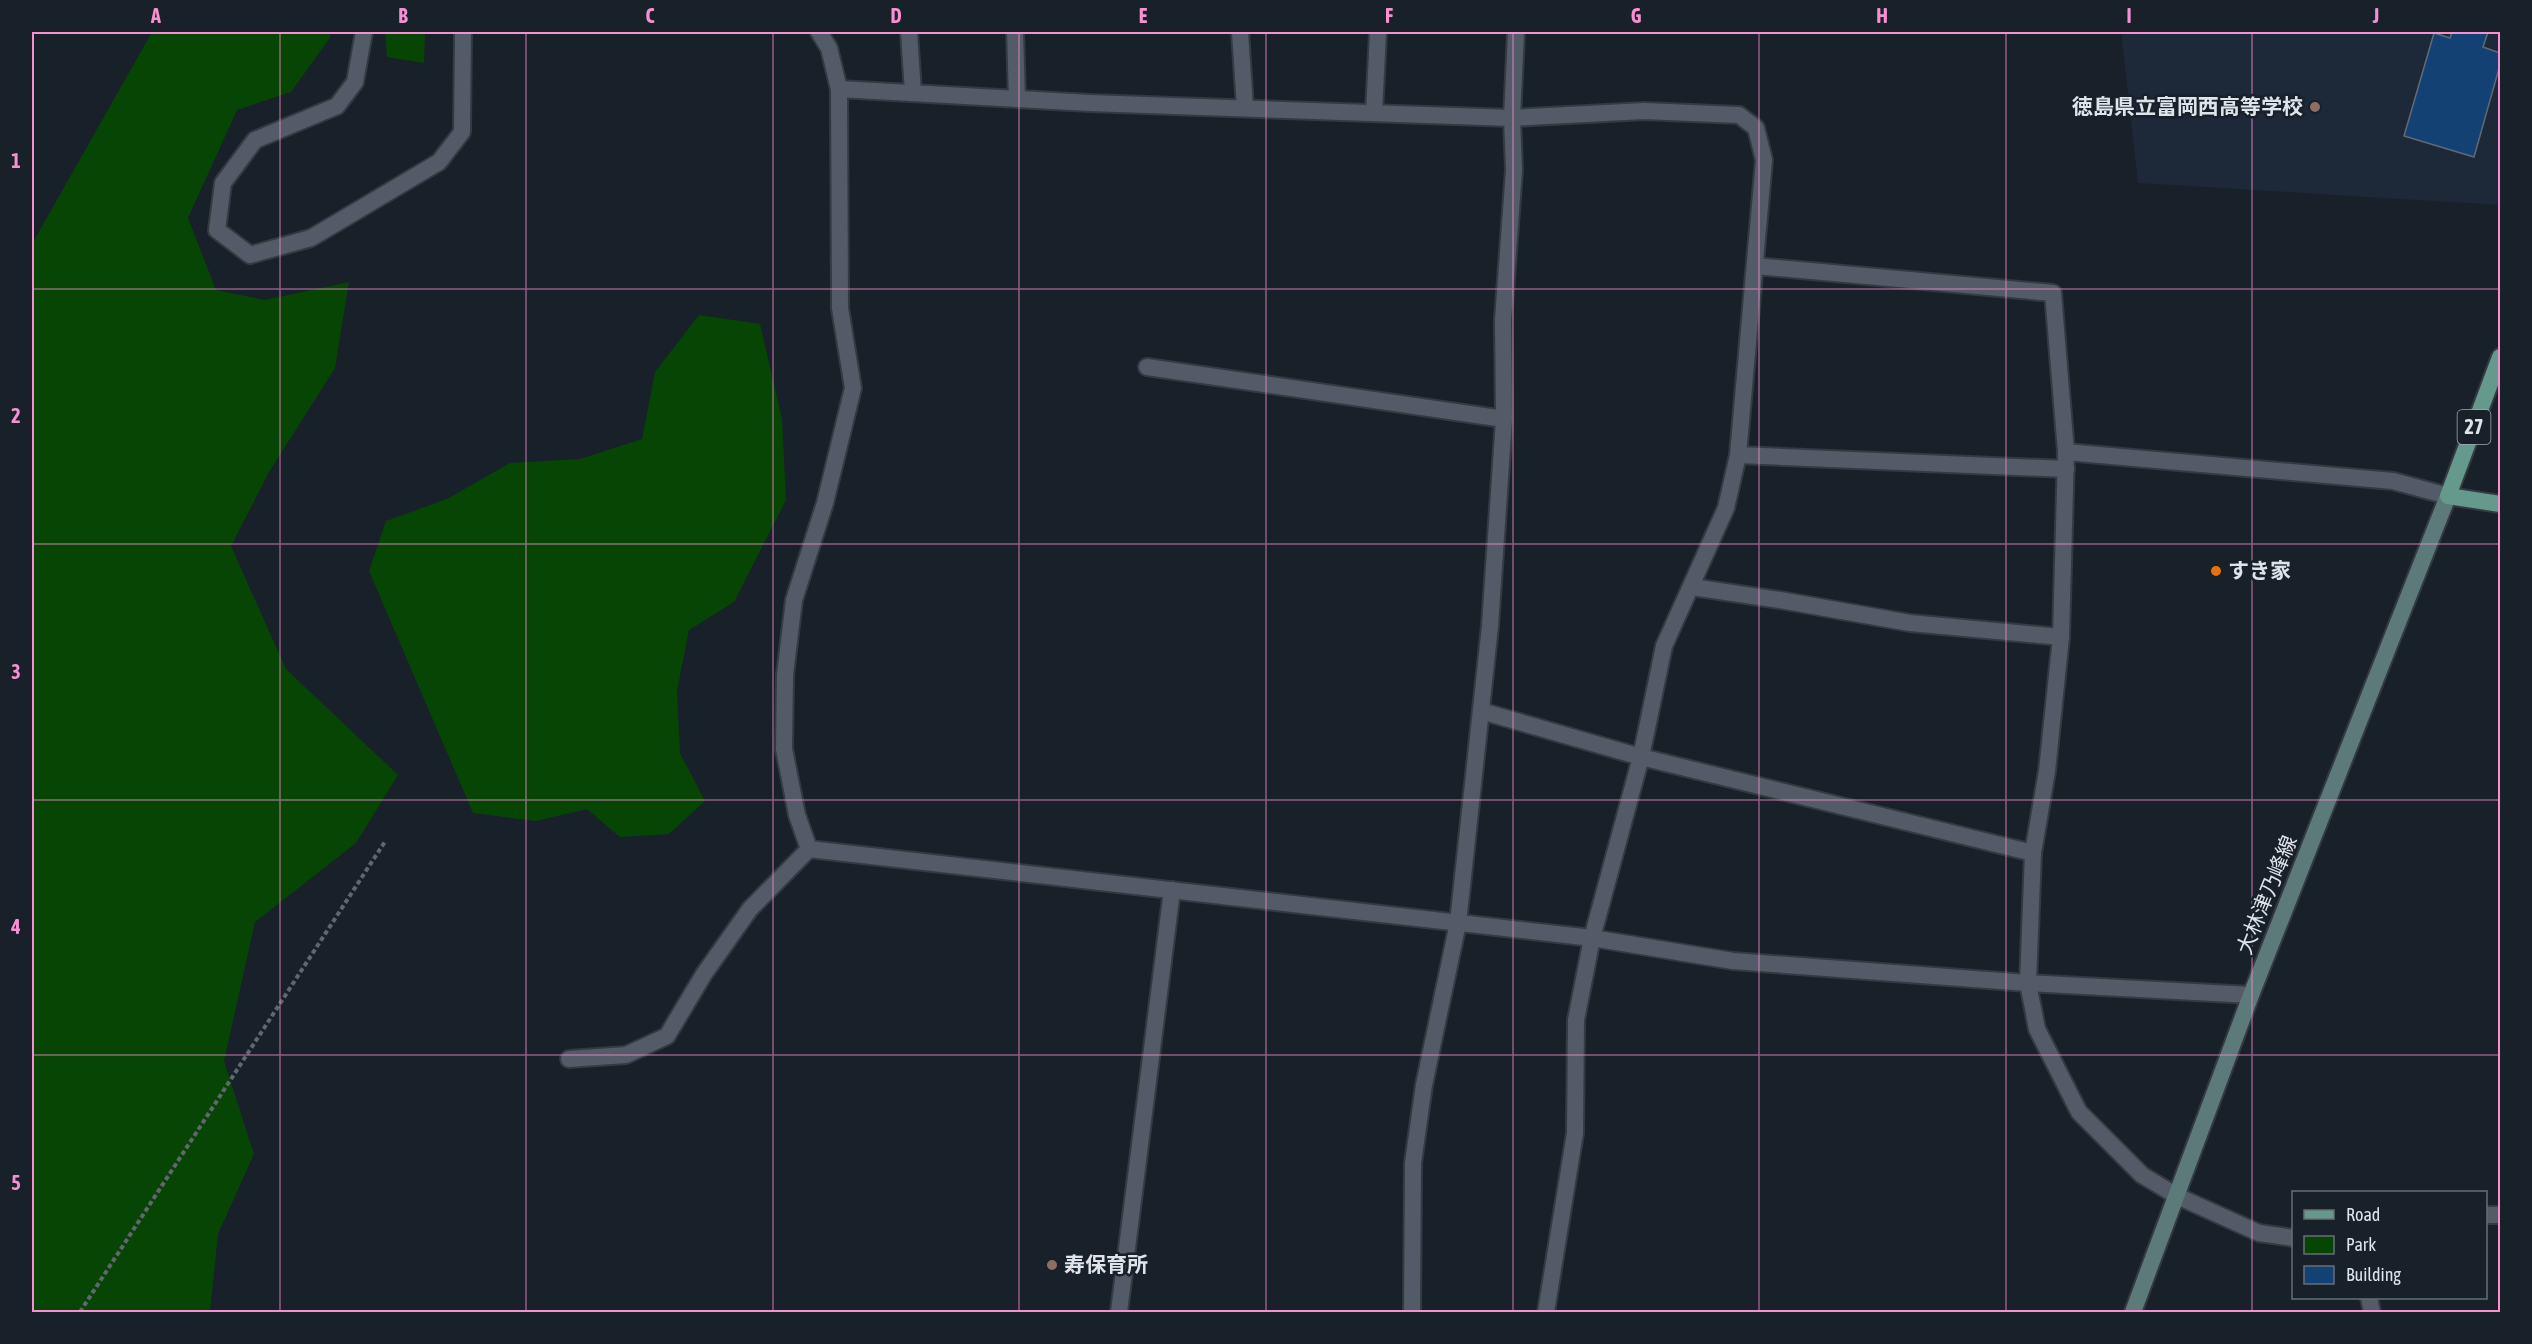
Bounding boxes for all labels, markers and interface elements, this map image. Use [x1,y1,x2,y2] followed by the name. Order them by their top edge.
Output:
[150,4,161,27] text: A
[398,4,408,27] text: B
[646,4,655,27] text: C
[890,4,902,27] text: D
[1139,4,1148,27] text: E
[1385,4,1393,27] text: F
[1631,4,1642,27] text: G
[1876,4,1888,27] text: H
[2126,4,2132,27] text: I
[2372,4,2379,27] text: J
[2072,94,2303,118] place label: 徳島県立富岡西高等学校
[2308,100,2322,114] marker: 徳島県立富岡西高等学校
[11,149,21,172] text: 1
[11,404,21,427] text: 2
[2458,410,2490,444] road number: 27
[2228,558,2291,582] place label: すき家
[2209,564,2223,578] marker: すき家
[11,660,21,683] text: 3
[2231,832,2301,958] street label: 大林津乃峰線
[10,915,21,938] text: 4
[11,1171,21,1194] text: 5
[2292,1191,2487,1299] legend
[2346,1204,2380,1225] text: Road
[2346,1234,2376,1255] text: Park
[1064,1252,1148,1276] place label: 寿保育所
[1045,1258,1059,1272] marker: 寿保育所
[2346,1264,2401,1285] text: Building

